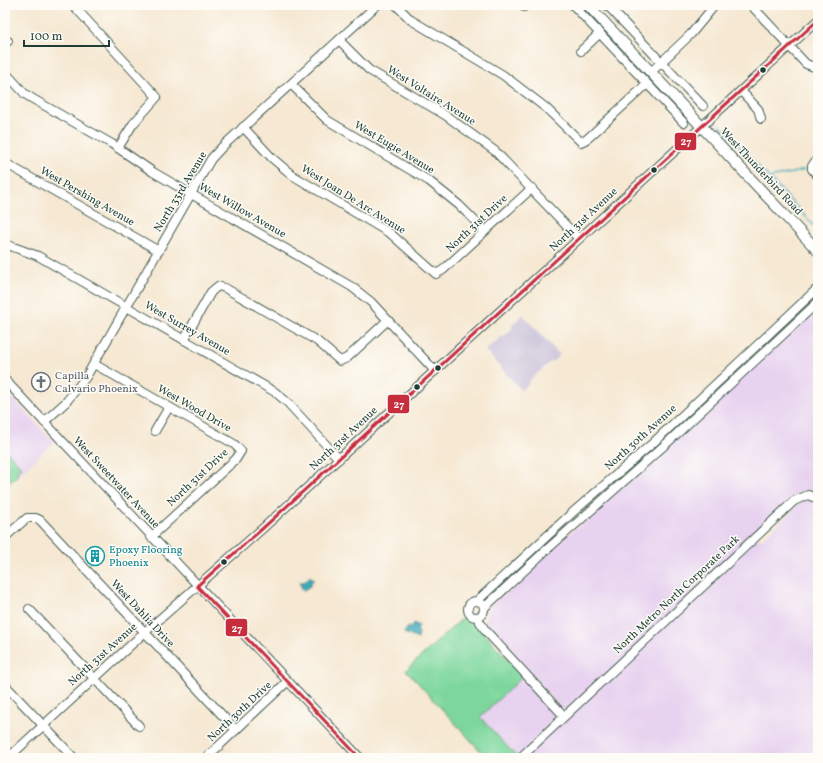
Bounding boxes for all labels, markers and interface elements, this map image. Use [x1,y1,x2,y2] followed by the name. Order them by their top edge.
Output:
[24,22,109,48] scale bar
[30,29,63,45] text: 100 m
[384,63,478,129] street label: West Voltaire Avenue
[758,65,768,75] unlabelled marker
[351,118,437,178] street label: West Eugie Avenue
[716,125,806,219] street label: West Thunderbird Road
[674,132,697,151] line badge: 27
[681,135,691,150] text: 27
[151,149,211,235] street label: North 33rd Avenue
[298,162,408,238] street label: West Joan De Arc Avenue
[37,164,137,230] street label: West Pershing Avenue
[649,165,659,175] unlabelled marker
[196,180,288,242] street label: West Willow Avenue
[547,185,621,255] street label: North 31st Avenue
[443,192,511,256] street label: North 31st Drive
[141,298,233,360] street label: West Surrey Avenue
[433,363,443,373] unlabelled marker
[55,369,138,397] place label: Capilla Calvario Phoenix
[30,371,52,393] church icon: Capilla Calvario Phoenix
[154,382,234,436] street label: West Wood Drive
[412,382,422,392] unlabelled marker
[387,394,410,414] line badge: 27
[394,398,404,413] text: 27
[602,402,680,474] street label: North 30th Avenue
[307,404,381,474] street label: North 31st Avenue
[69,434,163,532] street label: West Sweetwater Avenue
[164,446,232,510] street label: North 31st Drive
[611,532,743,658] street label: North Metro North Corporate Park
[109,543,183,571] place label: Epoxy Flooring Phoenix
[84,545,106,567] building icon: Epoxy Flooring Phoenix
[219,557,229,567] unlabelled marker
[107,577,177,651] street label: West Dahlia Drive
[225,618,248,637] line badge: 27
[65,620,141,690] street label: North 31st Avenue
[232,622,242,637] text: 27
[205,678,275,746] street label: North 30th Drive

